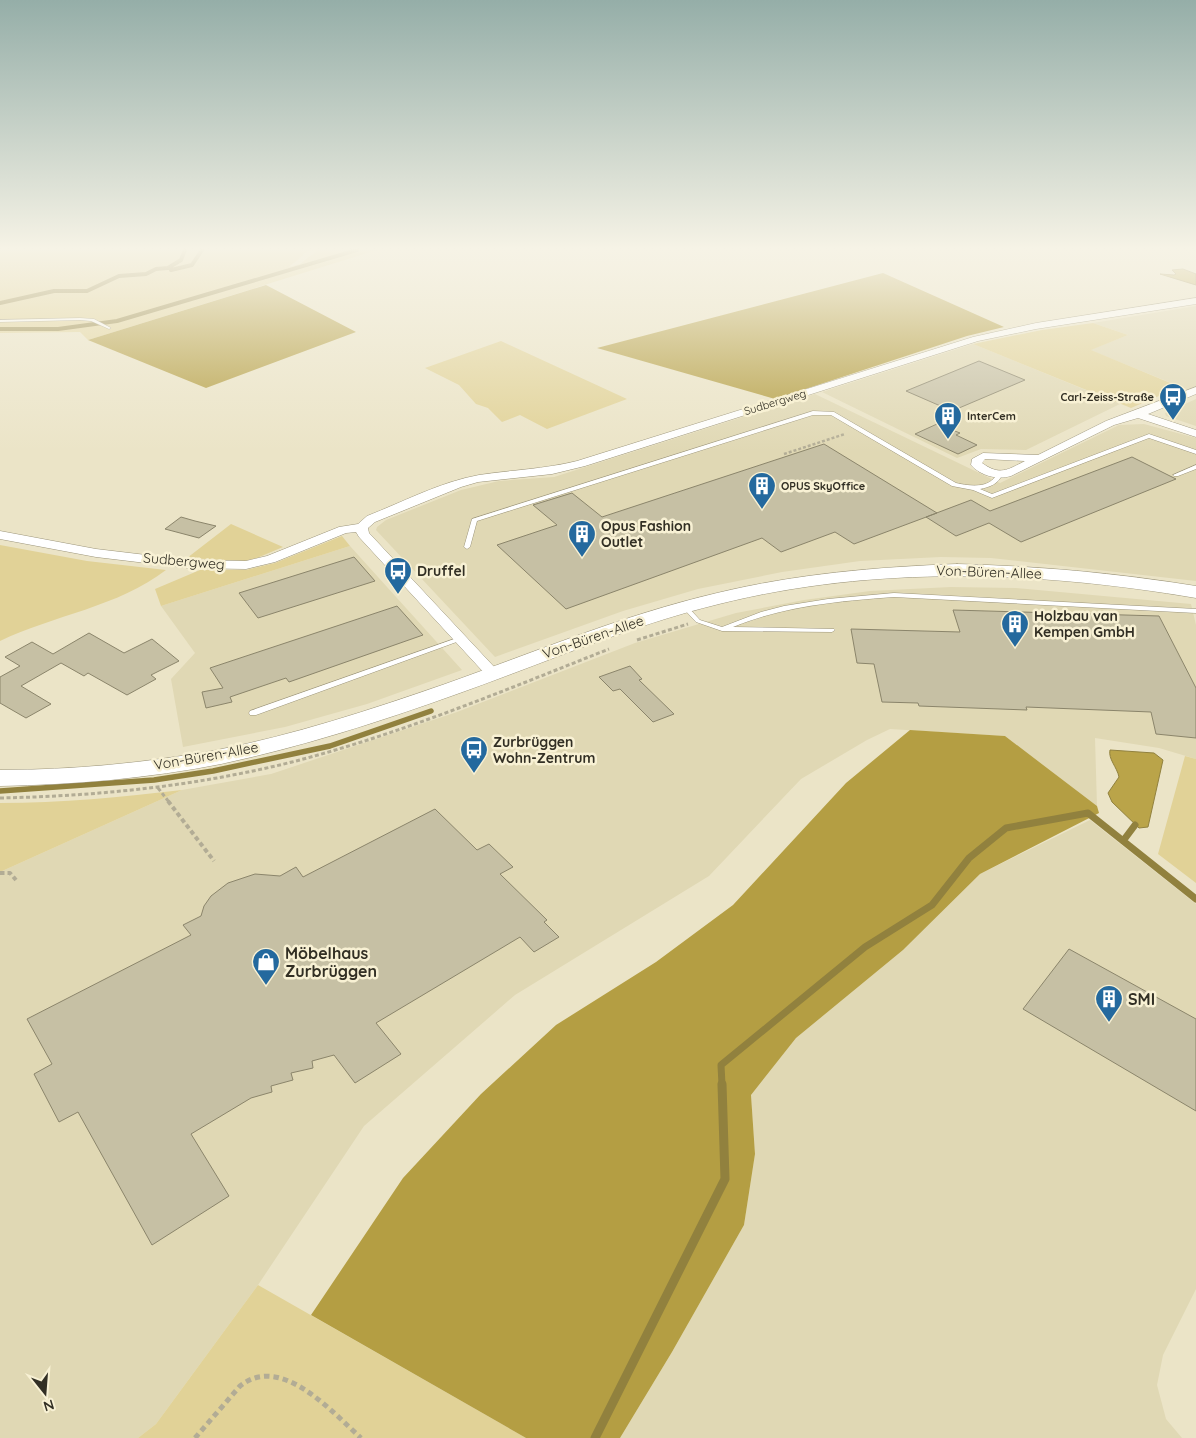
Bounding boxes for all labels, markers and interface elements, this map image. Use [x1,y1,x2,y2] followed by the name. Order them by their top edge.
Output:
[1158,382,1188,421] bus stop icon: Carl-Zeiss-Straße
[742,386,808,418] street label: Sudbergweg
[1061,390,1155,404] place label: Carl-Zeiss-Straße
[933,401,963,440] building icon: InterCem
[967,409,1016,423] place label: InterCem
[747,471,777,510] building icon: OPUS SkyOffice
[781,479,866,493] place label: OPUS SkyOffice
[601,517,691,551] place label: Opus Fashion Outlet
[567,519,597,558] building icon: Opus Fashion Outlet
[143,548,225,574] street label: Sudbergweg
[383,556,413,595] bus stop icon: Druffel
[936,561,1042,583] street label: Von-Büren-Allee
[417,562,466,580] place label: Druffel
[1034,607,1135,641] place label: Holzbau van Kempen GmbH
[1000,609,1030,648] building icon: Holzbau van Kempen GmbH
[540,611,646,663] street label: Von-Büren-Allee
[493,733,595,767] place label: Zurbrüggen Wohn-Zentrum
[459,735,489,774] bus stop icon: Zurbrüggen Wohn-Zentrum
[152,738,260,774] street label: Von-Büren-Allee
[285,943,377,981] place label: Möbelhaus Zurbrüggen
[251,947,281,986] shop icon: Möbelhaus Zurbrüggen
[1094,984,1124,1023] building icon: SMI
[1128,989,1155,1009] place label: SMI
[20,1368,70,1418] north arrow
[41,1395,56,1416] text: N

